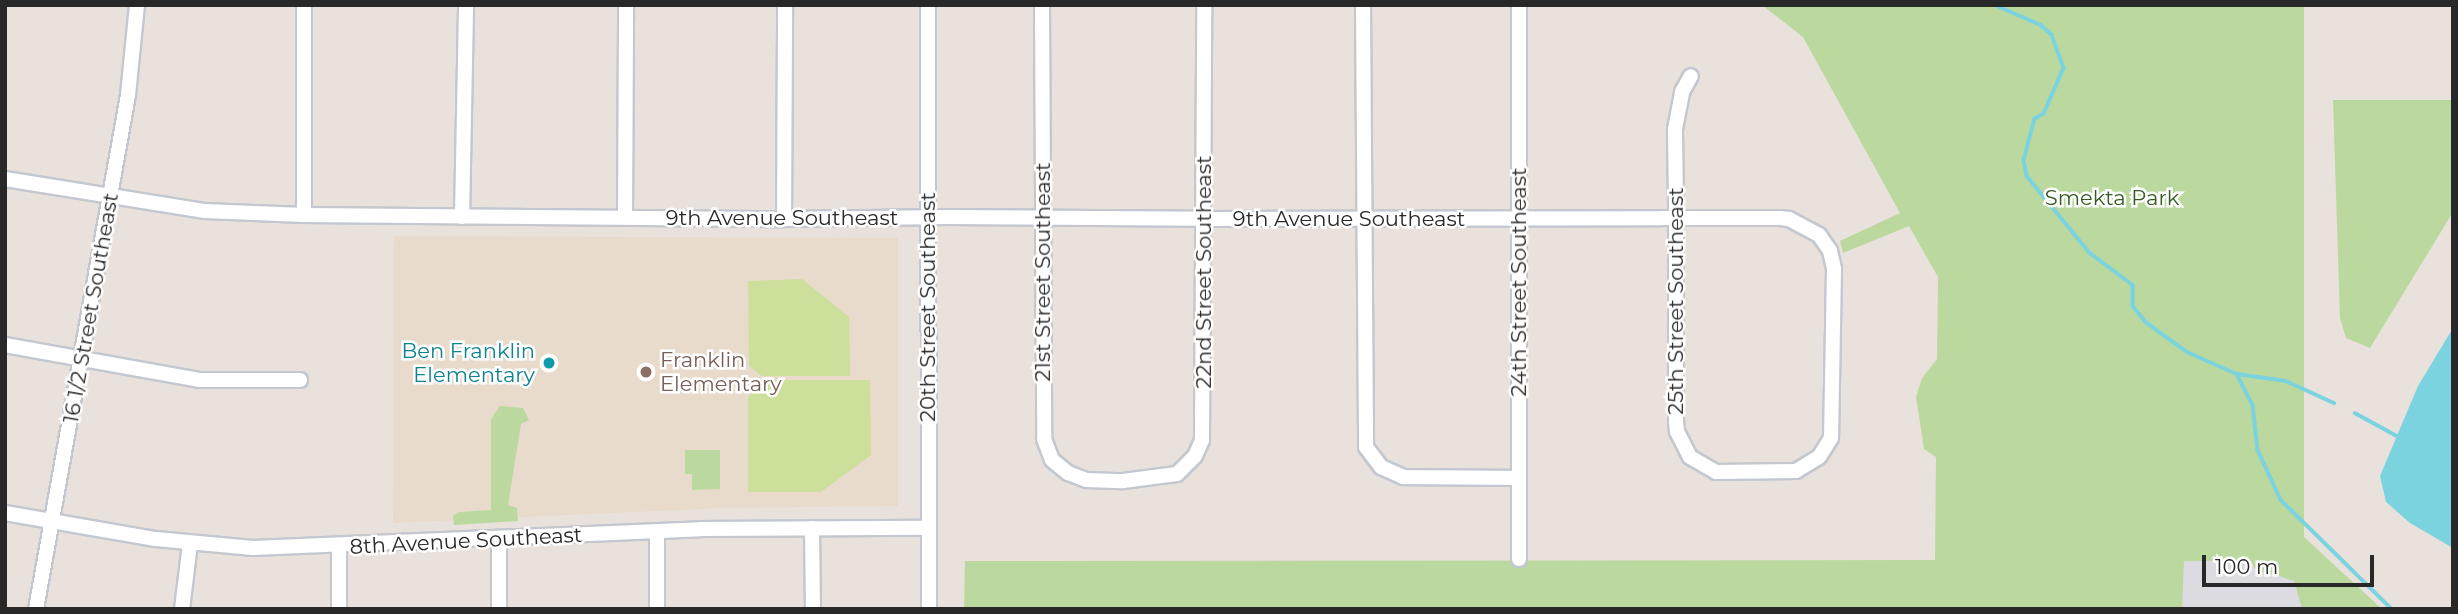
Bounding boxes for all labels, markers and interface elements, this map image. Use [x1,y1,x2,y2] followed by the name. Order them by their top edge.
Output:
[1191,155,1217,389] street label: 22nd Street Southeast
[1030,162,1056,382] street label: 21st Street Southeast
[1506,168,1532,396] street label: 24th Street Southeast
[2045,185,2179,211] park label: Smekta Park
[1663,187,1689,415] street label: 25th Street Southeast
[58,191,124,425] street label: 16 1/2 Street Southeast
[915,192,941,422] street label: 20th Street Southeast
[666,205,898,231] street label: 9th Avenue Southeast
[1233,206,1465,232] street label: 9th Avenue Southeast
[401,338,535,388] place label: Ben Franklin Elementary
[660,347,782,397] place label: Franklin Elementary
[541,355,557,371] marker: Ben Franklin Elementary
[638,364,654,380] marker: Franklin Elementary
[349,522,583,560] street label: 8th Avenue Southeast
[2206,540,2378,584] scale bar
[2215,554,2278,579] text: 100 m

